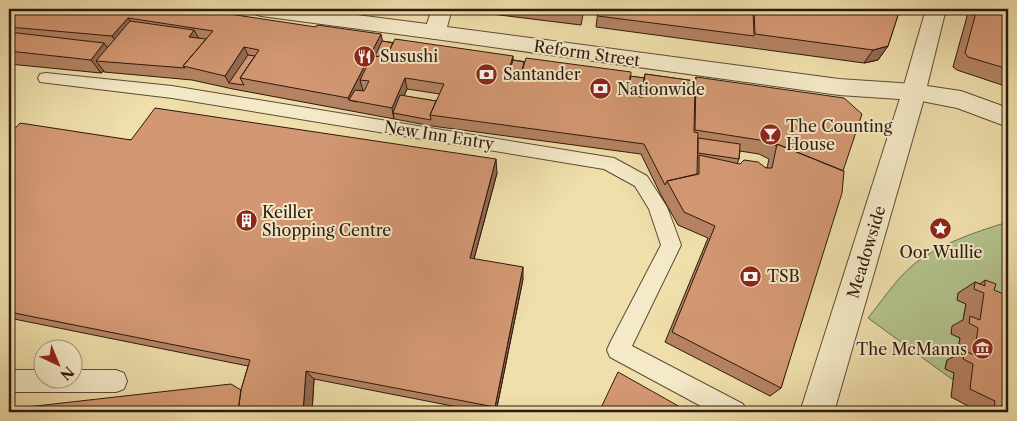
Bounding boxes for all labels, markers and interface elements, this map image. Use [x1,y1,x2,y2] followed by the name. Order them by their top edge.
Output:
[533,36,642,70] street label: Reform Street
[352,44,376,68] restaurant icon: Susushi
[380,46,438,66] place label: Susushi
[475,62,499,86] bank icon: Santander
[503,64,581,84] place label: Santander
[589,77,613,101] bank icon: Nationwide
[617,79,705,99] place label: Nationwide
[383,116,497,154] street label: New Inn Entry
[786,116,893,154] place label: The Counting House
[758,123,782,147] bar icon: The Counting House
[262,202,391,240] place label: Keiller Shopping Centre
[842,203,890,301] street label: Meadowside
[234,209,258,233] building icon: Keiller Shopping Centre
[929,216,953,240] place icon: Oor Wullie
[899,242,983,262] place label: Oor Wullie
[739,264,763,288] bank icon: TSB
[767,266,800,286] place label: TSB
[971,337,995,361] museum icon: The McManus
[32,338,82,388] north arrow
[856,339,967,359] place label: The McManus
[56,363,78,384] text: N

